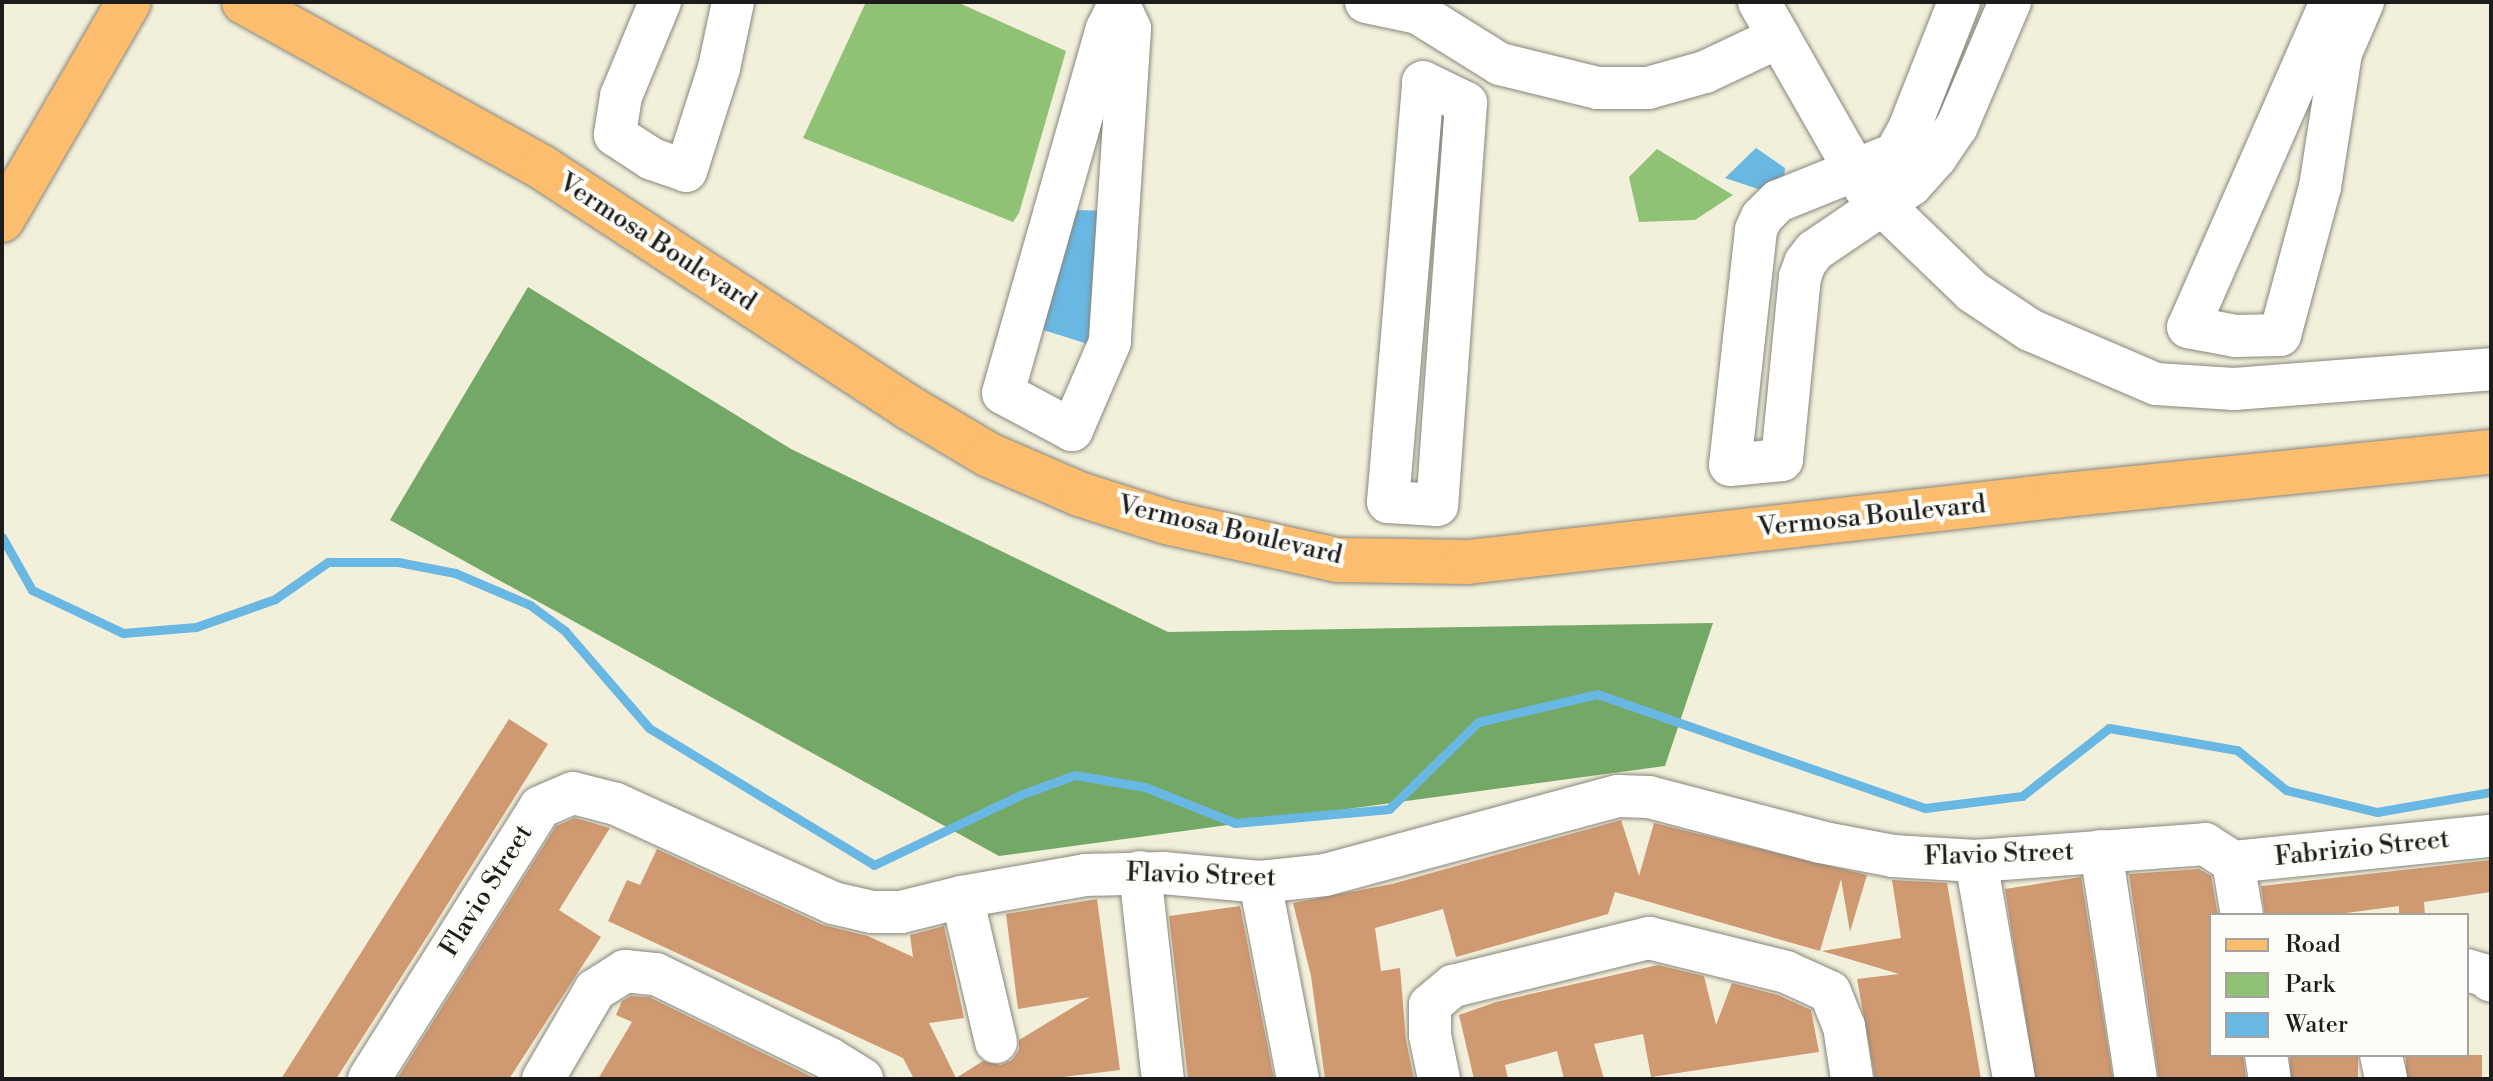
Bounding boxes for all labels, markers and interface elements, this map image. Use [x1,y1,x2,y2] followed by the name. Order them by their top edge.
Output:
[553,168,761,318] street label: Vermosa Boulevard
[1115,490,1345,572] street label: Vermosa Boulevard
[1757,490,1987,544] street label: Vermosa Boulevard
[434,819,540,963] street label: Flavio Street
[2273,824,2451,874] street label: Fabrizio Street
[1924,837,2074,873] street label: Flavio Street
[1126,858,1276,894] street label: Flavio Street
[2209,913,2469,1057] legend
[2285,930,2341,960] text: Road
[2285,970,2335,1000] text: Park
[2285,1010,2348,1040] text: Water

